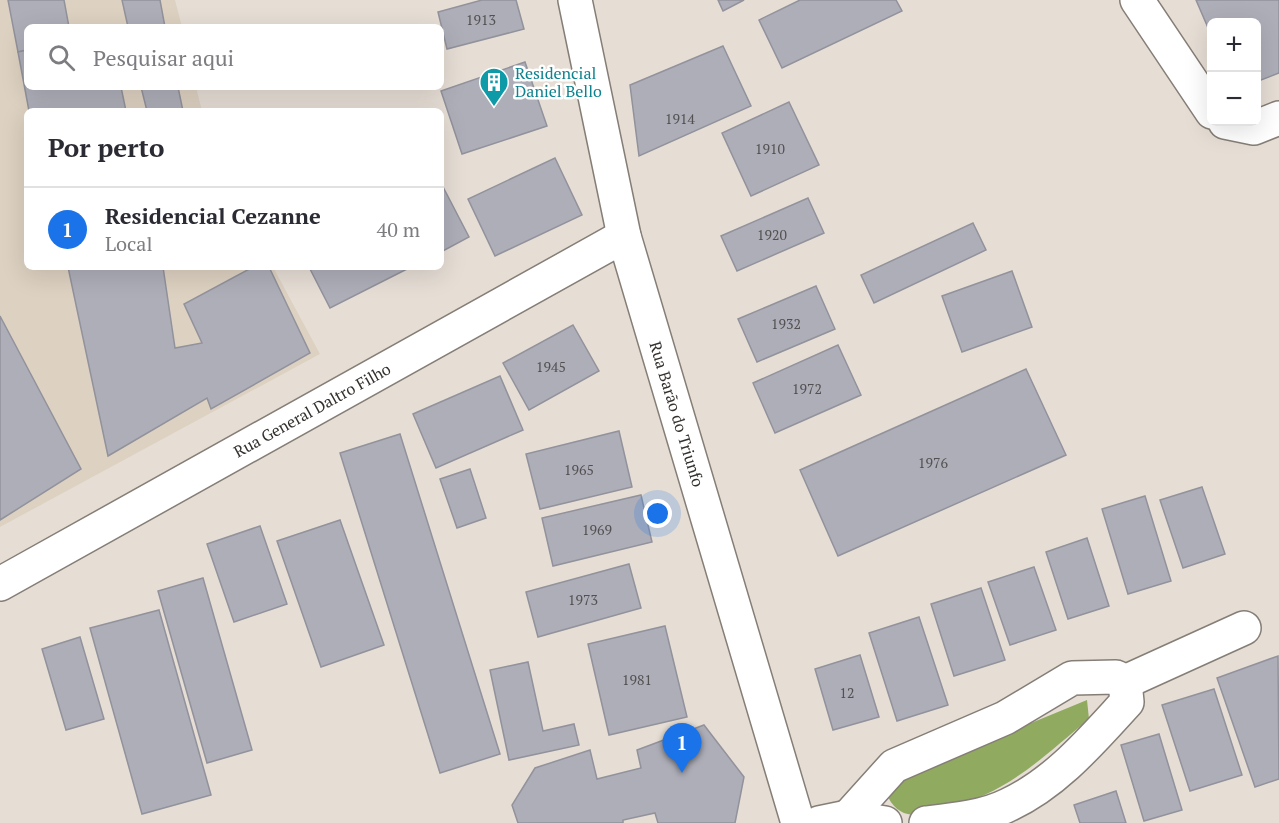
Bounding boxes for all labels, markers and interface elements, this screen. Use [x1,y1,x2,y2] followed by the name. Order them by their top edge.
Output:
[466,10,496,29] house number: 1913
[1207,18,1261,126] map controls
[1207,18,1261,72] button: +
[24,24,444,90] search box
[45,41,78,74] icon: search
[93,43,234,72] text: Pesquisar aqui
[515,62,602,102] place label: Residencial Daniel Bello
[478,66,510,108] building icon: Residencial Daniel Bello
[1207,72,1261,126] button: −
[665,109,695,128] house number: 1914
[48,130,164,164] text: Por perto
[755,139,785,158] house number: 1910
[105,201,321,230] text: Residencial Cezanne
[62,216,73,243] text: 1
[377,216,420,243] text: 40 m
[757,225,787,244] house number: 1920
[105,230,152,257] text: Local
[771,314,801,333] house number: 1932
[644,339,710,490] street label: Rua Barão do Triunfo
[536,357,566,376] house number: 1945
[229,358,395,462] street label: Rua General Daltro Filho
[792,379,822,398] house number: 1972
[918,453,948,472] house number: 1976
[564,460,594,479] house number: 1965
[643,499,672,528] your location
[582,520,612,539] house number: 1969
[568,590,598,609] house number: 1973
[622,670,652,689] house number: 1981
[840,683,854,702] house number: 12
[662,724,702,773] pin: 1

